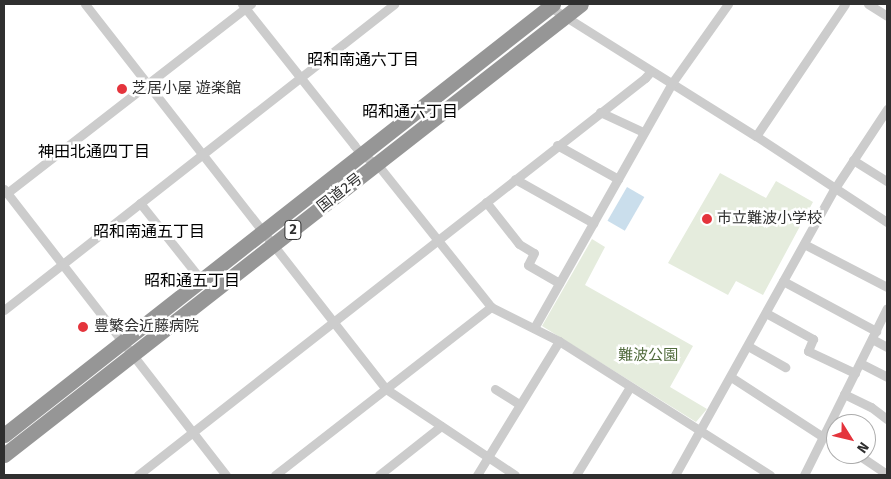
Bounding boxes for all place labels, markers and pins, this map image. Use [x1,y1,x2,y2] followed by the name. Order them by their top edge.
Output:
[132,80,241,98] place label: 芝居小屋 遊楽館
[116,83,128,95] marker: 芝居小屋 遊楽館
[717,210,822,228] place label: 市立難波小学校
[701,213,713,225] marker: 市立難波小学校
[94,318,199,336] place label: 豊繁会近藤病院
[76,320,90,334] marker: 豊繁会近藤病院

